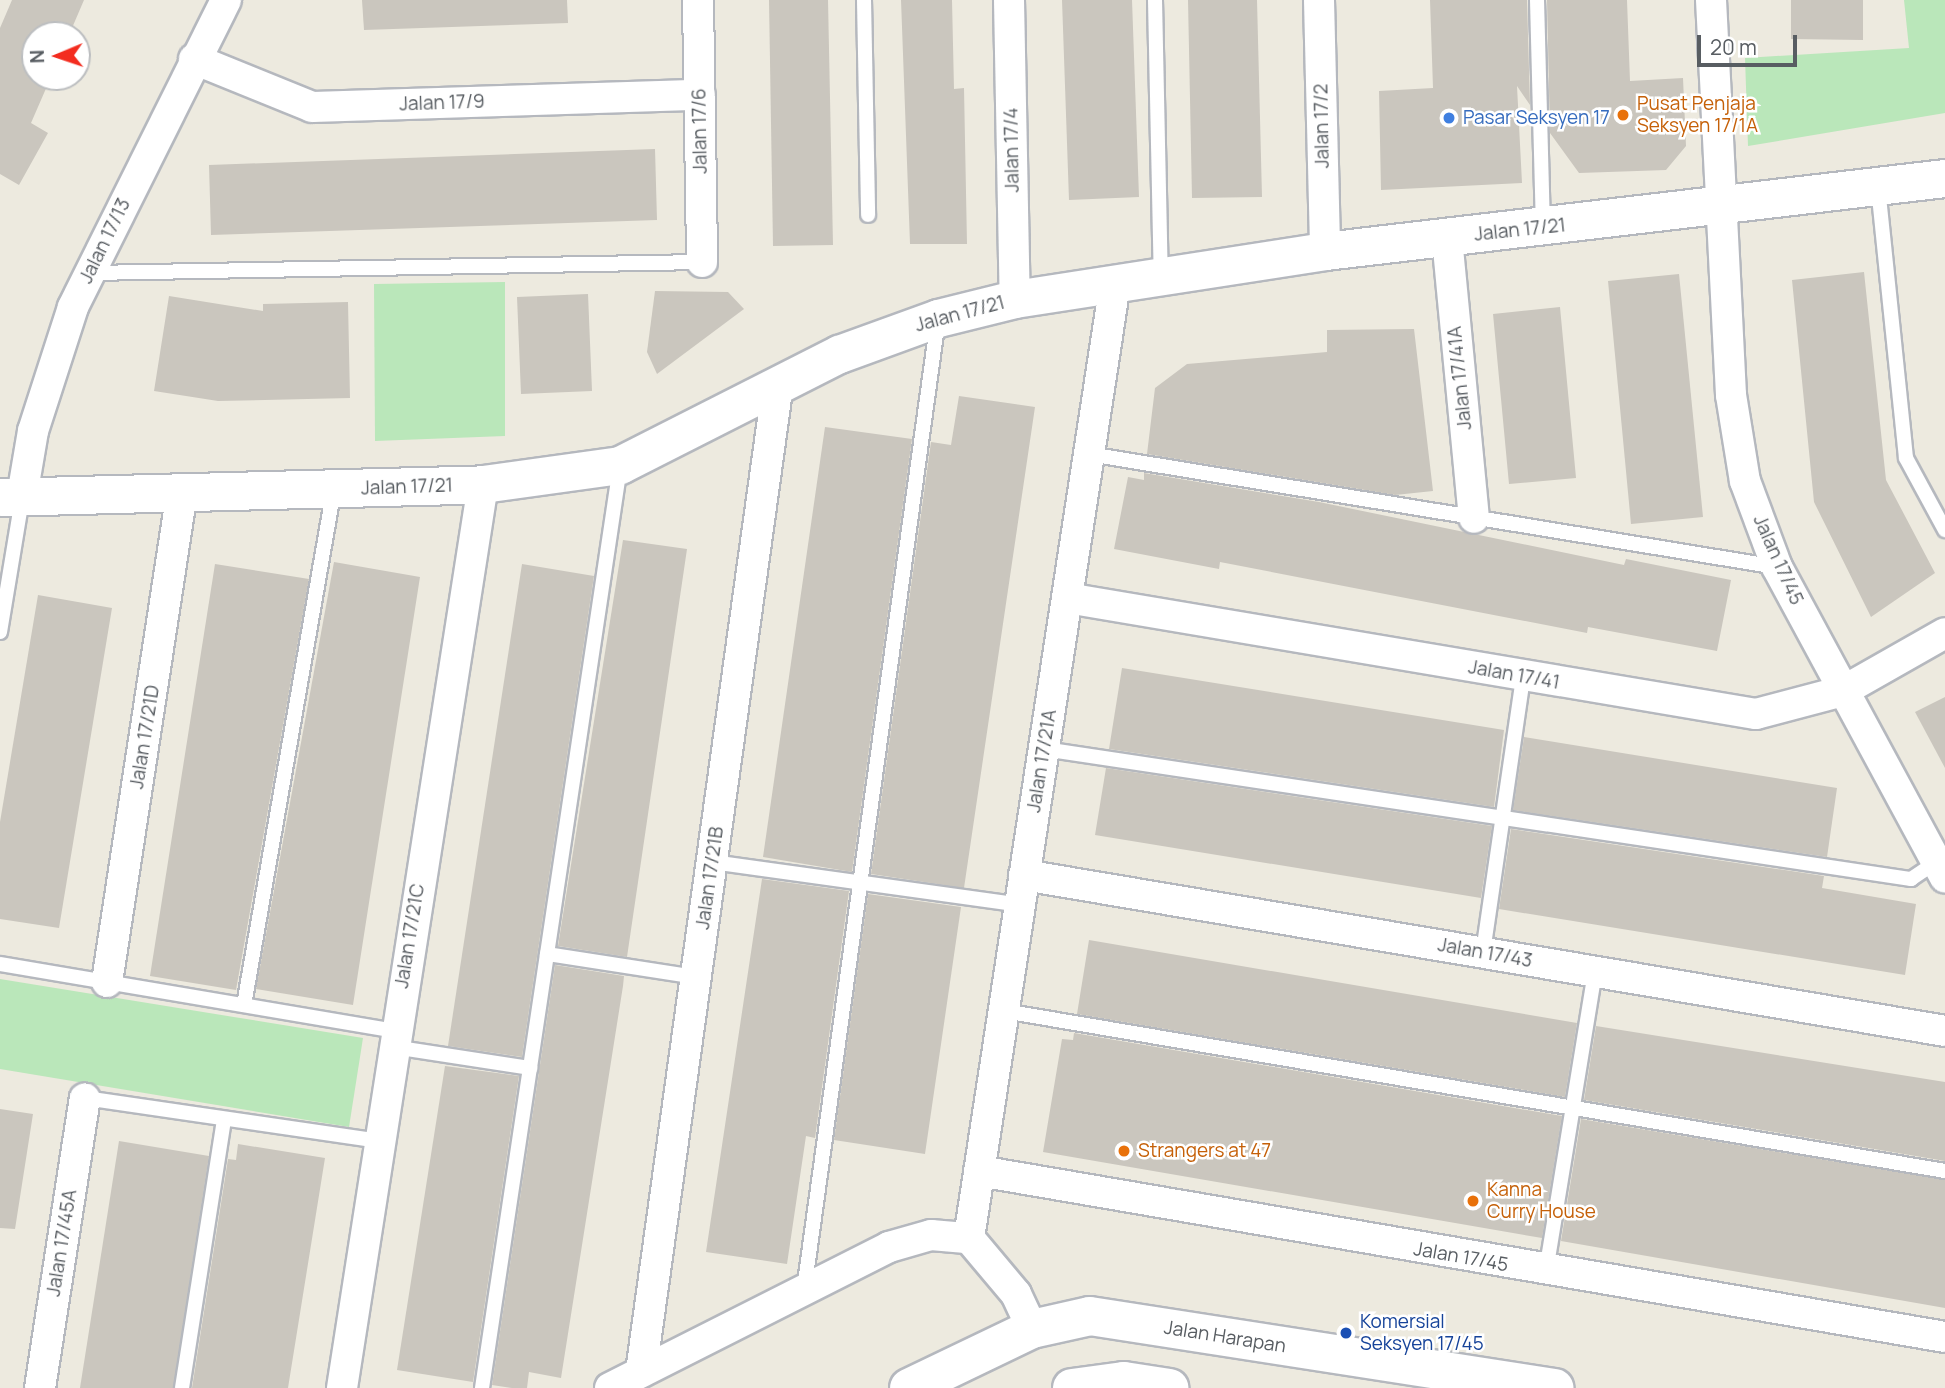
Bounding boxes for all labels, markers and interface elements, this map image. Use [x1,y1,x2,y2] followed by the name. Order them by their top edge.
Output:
[21,21,91,91] north arrow
[1700,21,1800,65] scale bar
[1710,33,1757,61] text: 20 m
[24,49,50,64] text: N
[1310,84,1334,168] street label: Jalan 17/2
[688,88,712,174] street label: Jalan 17/6
[399,90,485,116] street label: Jalan 17/9
[1637,93,1758,137] place label: Pusat Penjaja Seksyen 17/1A
[1000,107,1024,193] street label: Jalan 17/4
[1463,107,1610,129] place label: Pasar Seksyen 17
[1615,107,1631,123] marker: Pusat Penjaja Seksyen 17/1A
[1441,110,1457,126] marker: Pasar Seksyen 17
[75,195,135,287] street label: Jalan 17/13
[1473,214,1567,246] street label: Jalan 17/21
[913,291,1007,337] street label: Jalan 17/21
[1443,325,1477,431] street label: Jalan 17/41A
[361,474,453,500] street label: Jalan 17/21
[1748,512,1808,608] street label: Jalan 17/45
[1467,656,1561,694] street label: Jalan 17/41
[126,683,164,791] street label: Jalan 17/21D
[1023,708,1061,814] street label: Jalan 17/21A
[691,825,729,931] street label: Jalan 17/21B
[390,882,430,990] street label: Jalan 17/21C
[1436,933,1534,973] street label: Jalan 17/43
[1138,1140,1271,1162] place label: Strangers at 47
[1116,1143,1132,1159] marker: Strangers at 47
[1487,1179,1596,1223] place label: Kanna Curry House
[42,1188,82,1298] street label: Jalan 17/45A
[1465,1193,1481,1209] marker: Kanna Curry House
[1412,1237,1510,1277] street label: Jalan 17/45
[1360,1311,1484,1355] place label: Komersial Seksyen 17/45
[1162,1316,1288,1358] street label: Jalan Harapan
[1338,1325,1354,1341] marker: Komersial Seksyen 17/45

